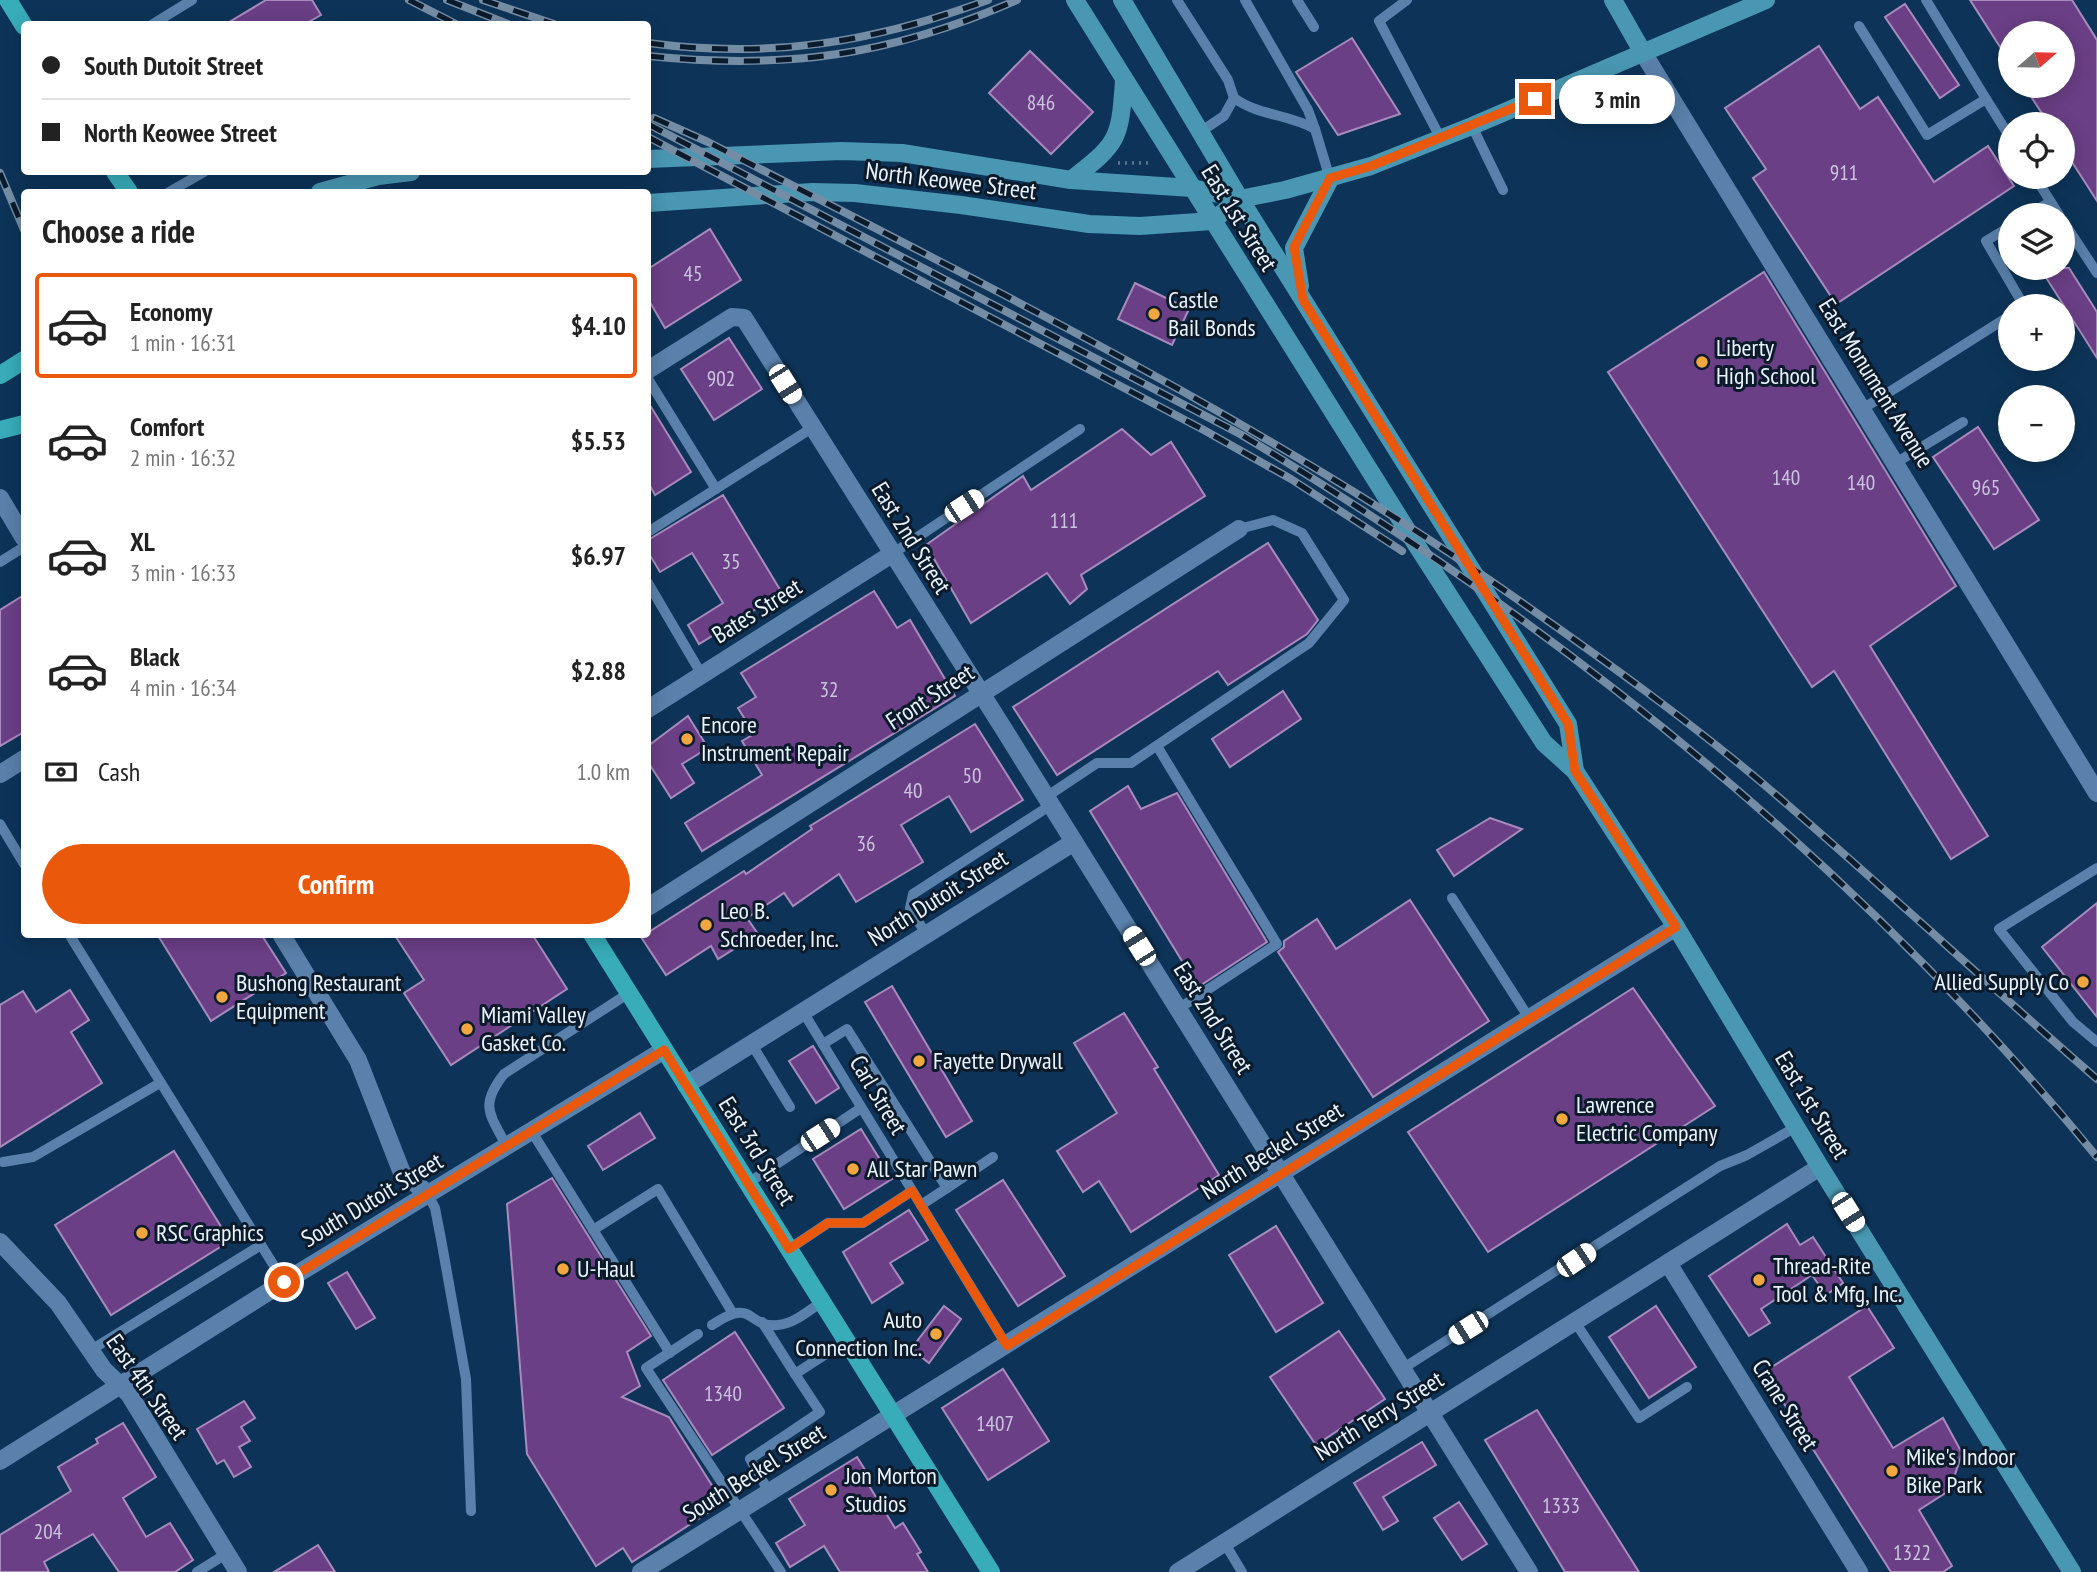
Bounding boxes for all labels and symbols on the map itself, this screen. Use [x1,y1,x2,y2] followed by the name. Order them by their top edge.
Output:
[1998,21,2076,98] north arrow
[1560,74,1675,124] callout: 3 min
[1519,83,1551,115] route end
[1027,89,1055,116] house number: 846
[864,155,1039,206] street label: North Keowee Street
[1194,159,1285,277] street label: East 1st Street
[1830,159,1858,186] house number: 911
[684,260,702,287] house number: 45
[1168,284,1256,343] place label: Castle Bail Bonds
[1812,292,1941,473] street label: East Monument Avenue
[1146,306,1162,322] marker: Castle Bail Bonds
[1716,332,1816,391] place label: Liberty High School
[1694,354,1710,370] marker: Liberty High School
[765,361,806,407] car
[707,365,735,392] house number: 902
[1772,464,1800,491] house number: 140
[1847,469,1875,496] house number: 140
[1972,474,2000,501] house number: 965
[865,476,958,600] street label: East 2nd Street
[941,486,988,526] car
[1050,507,1078,534] house number: 111
[722,548,740,575] house number: 35
[706,571,808,650] street label: Bates Street
[880,656,980,736] street label: Front Street
[820,676,838,703] house number: 32
[701,709,849,768] place label: Encore Instrument Repair
[679,731,695,747] marker: Encore Instrument Repair
[963,762,981,789] house number: 50
[904,777,922,804] house number: 40
[857,830,875,857] house number: 36
[862,842,1014,953] street label: North Dutoit Street
[720,895,839,954] place label: Leo B. Schroeder, Inc.
[698,917,714,933] marker: Leo B. Schroeder, Inc.
[1119,923,1160,969] car
[1167,956,1260,1080] street label: East 2nd Street
[1935,966,2069,997] place label: Allied Supply Co
[236,967,402,1026] place label: Bushong Restaurant Equipment
[2075,974,2091,990] marker: Allied Supply Co
[214,989,230,1005] marker: Bushong Restaurant Equipment
[481,999,586,1058] place label: Miami Valley Gasket Co.
[459,1021,475,1037] marker: Miami Valley Gasket Co.
[933,1045,1063,1076] place label: Fayette Drywall
[1768,1045,1857,1164] street label: East 1st Street
[843,1049,914,1140] street label: Carl Street
[911,1053,927,1069] marker: Fayette Drywall
[1576,1089,1718,1148] place label: Lawrence Electric Company
[712,1091,803,1211] street label: East 3rd Street
[1195,1094,1349,1207] street label: North Beckel Street
[1554,1111,1570,1127] marker: Lawrence Electric Company
[797,1115,844,1155] car
[295,1145,449,1254] street label: South Dutoit Street
[867,1153,977,1184] place label: All Star Pawn
[845,1161,861,1177] marker: All Star Pawn
[1828,1189,1869,1235] car
[156,1217,264,1248] place label: RSC Graphics
[134,1225,150,1241] marker: RSC Graphics
[1553,1240,1600,1280] car
[1773,1250,1902,1309] place label: Thread-Rite Tool & Mfg, Inc.
[577,1253,635,1284] place label: U-Haul
[555,1261,571,1277] marker: U-Haul
[268,1266,300,1298] route start
[1751,1272,1767,1288] marker: Thread-Rite Tool & Mfg, Inc.
[795,1304,922,1363] place label: Auto Connection Inc.
[1445,1308,1492,1348] car
[928,1326,944,1342] marker: Auto Connection Inc.
[100,1328,195,1446] street label: East 4th Street
[1745,1353,1826,1457] street label: Crane Street
[1308,1363,1449,1468] street label: North Terry Street
[704,1380,742,1407] house number: 1340
[976,1410,1014,1437] house number: 1407
[677,1416,831,1529] street label: South Beckel Street
[1906,1441,2016,1500] place label: Mike's Indoor Bike Park
[844,1460,937,1519] place label: Jon Morton Studios
[1884,1463,1900,1479] marker: Mike's Indoor Bike Park
[823,1482,839,1498] marker: Jon Morton Studios
[1542,1492,1580,1519] house number: 1333
[34,1518,63,1545] house number: 204
[1893,1539,1931,1566] house number: 1322

